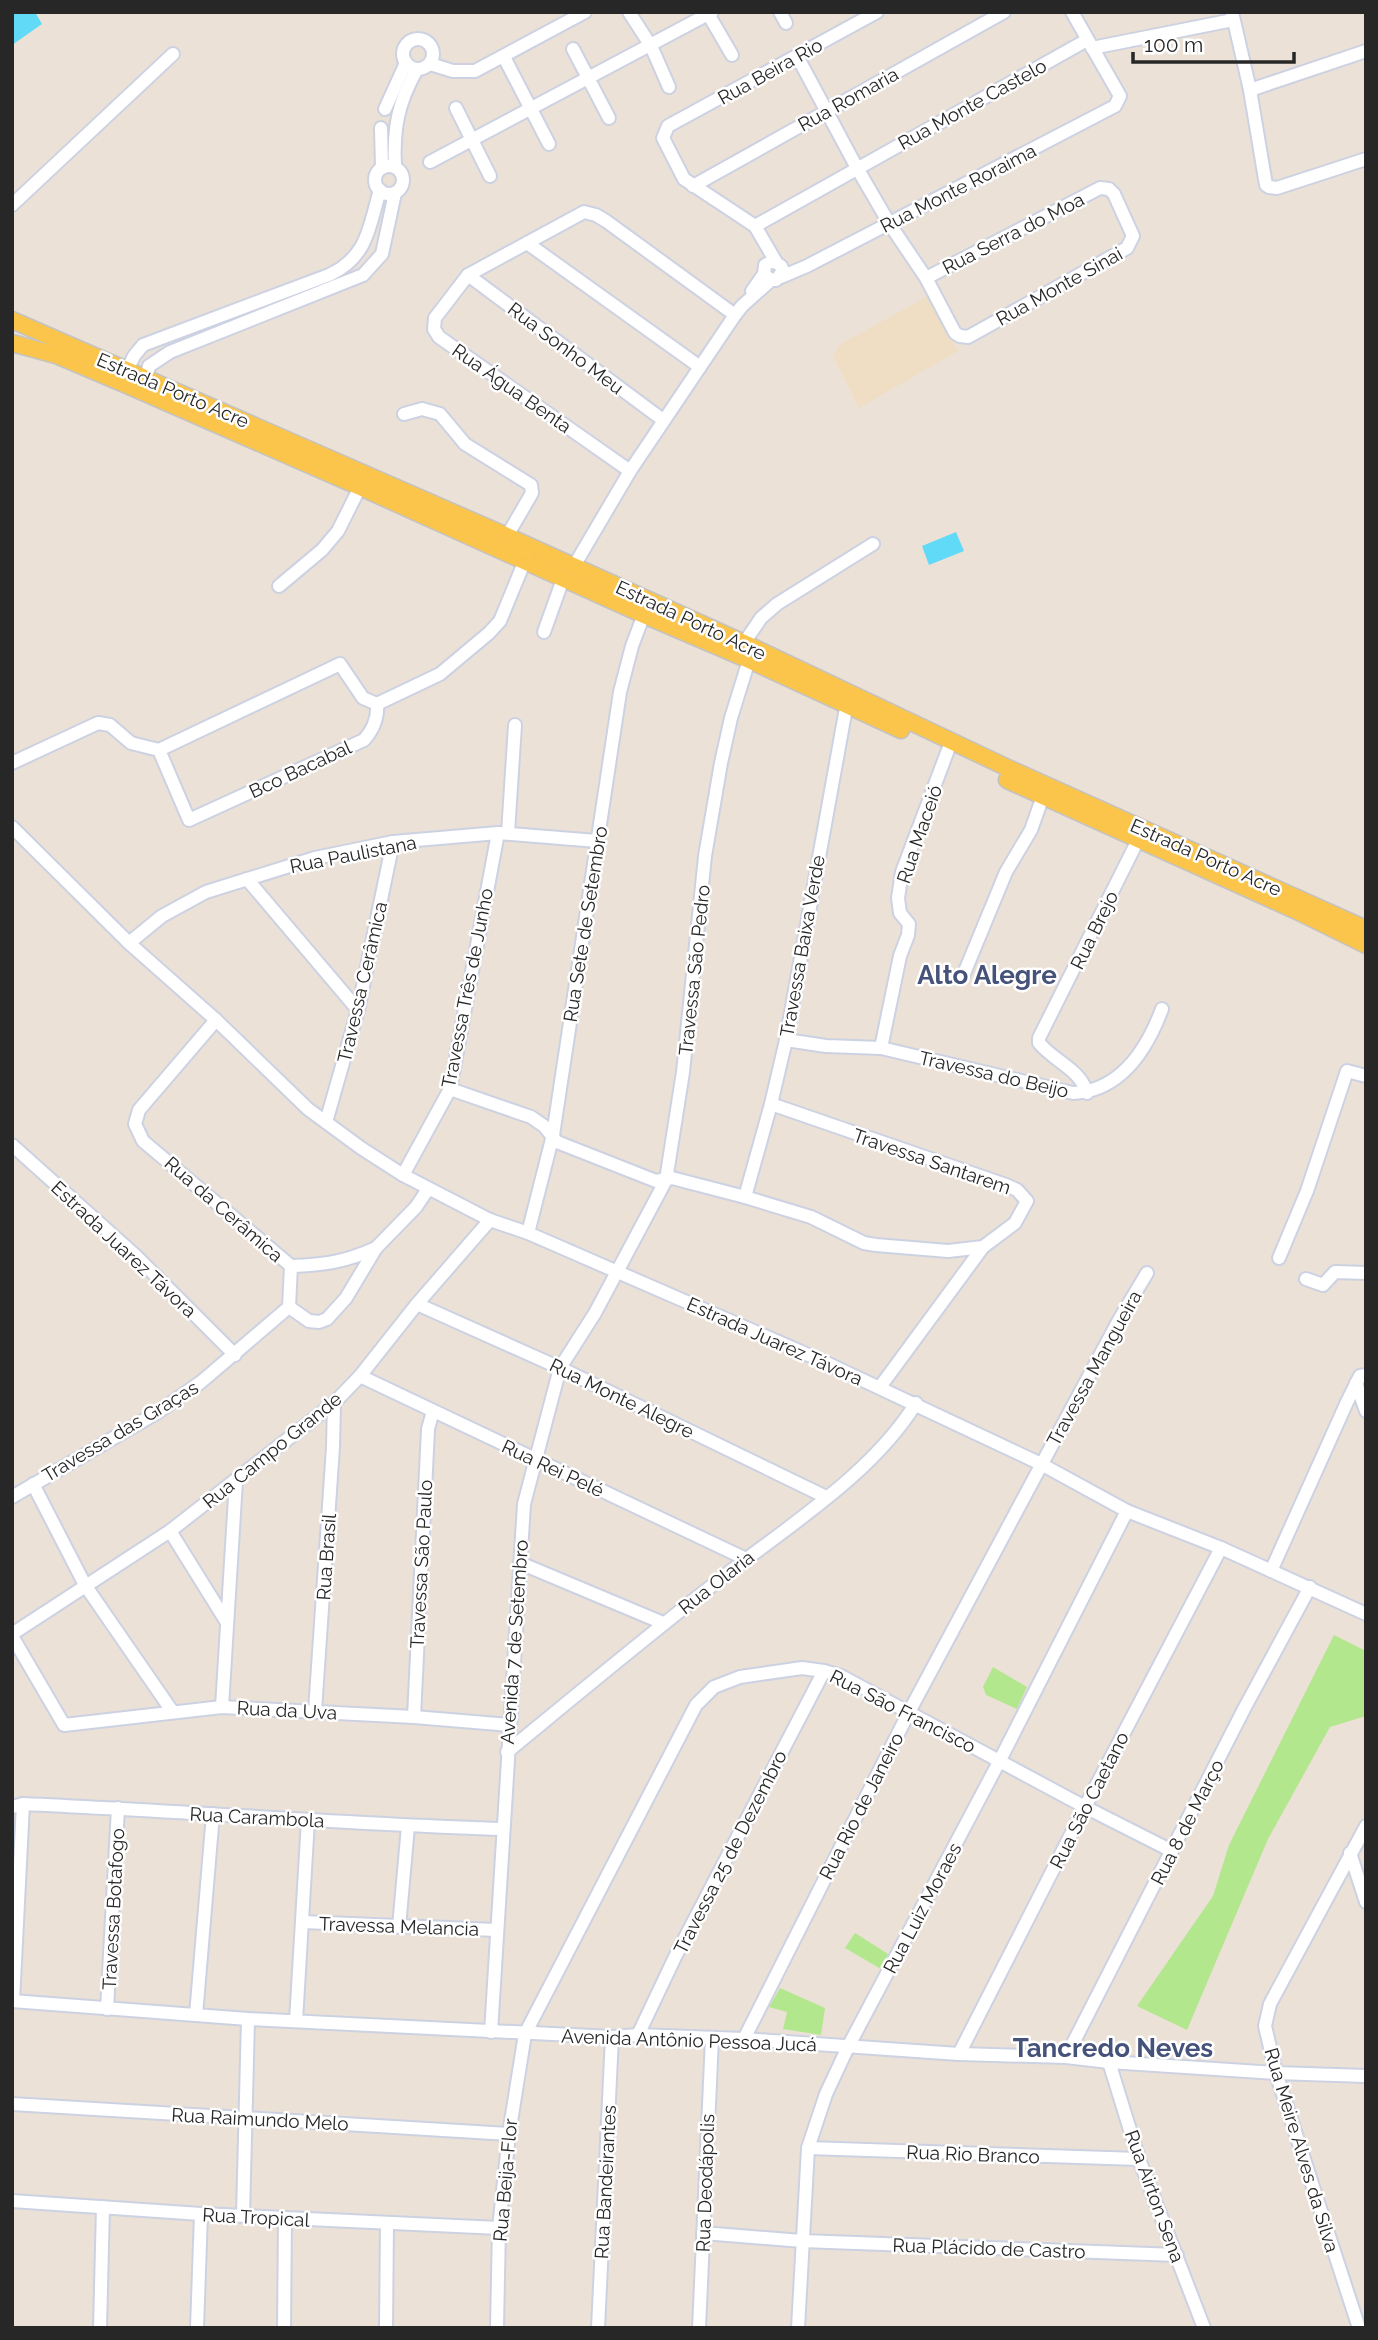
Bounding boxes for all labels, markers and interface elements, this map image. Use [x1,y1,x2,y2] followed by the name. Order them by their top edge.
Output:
[1133,21,1294,65] scale bar
[1144,32,1203,57] text: 100 m
[714,33,826,109] street label: Rua Beira Rio
[894,54,1050,154] street label: Rua Monte Castelo
[794,62,902,136] street label: Rua Romaria
[876,139,1040,237] street label: Rua Monte Roraima
[938,188,1088,278] street label: Rua Serra do Moa
[992,242,1126,330] street label: Rua Monte Sinai
[504,297,628,399] street label: Rua Sonho Meu
[448,339,576,437] street label: Rua Água Benta
[94,348,252,432] street label: Estrada Porto Acre
[613,576,769,664] street label: Estrada Porto Acre
[245,735,355,802] street label: Bco Bacabal
[892,782,946,886] street label: Rua Maceió
[1127,814,1285,900] street label: Estrada Porto Acre
[559,824,611,1024] street label: Rua Sete de Setembro
[288,831,418,877] street label: Rua Paulistana
[775,853,829,1039] street label: Travessa Baixa Verde
[674,884,714,1056] street label: Travessa São Pedro
[437,886,497,1090] street label: Travessa Três de Junho
[1066,887,1122,973] street label: Rua Brejo
[333,899,391,1065] street label: Travessa Cerâmica
[917,960,1057,990] district label: Alto Alegre
[917,1046,1071,1102] street label: Travessa do Beijo
[850,1124,1014,1198] street label: Travessa Santarem
[160,1152,288,1266] street label: Rua da Cerâmica
[47,1176,201,1322] street label: Estrada Juarez Távora
[1042,1286,1146,1450] street label: Travessa Mangueira
[684,1292,866,1390] street label: Estrada Juarez Távora
[546,1354,698,1442] street label: Rua Monte Alegre
[38,1376,202,1486] street label: Travessa das Graças
[198,1387,346,1513] street label: Rua Campo Grande
[498,1435,608,1501] street label: Rua Rei Pelé
[406,1479,436,1649] street label: Travessa São Paulo
[312,1512,340,1601] street label: Rua Brasil
[496,1539,532,1745] street label: Avenida 7 de Setembro
[674,1546,758,1618] street label: Rua Olaria
[826,1665,980,1757] street label: Rua São Francisco
[236,1696,338,1724] street label: Rua da Uva
[1045,1728,1133,1872] street label: Rua São Caetano
[814,1729,908,1883] street label: Rua Rio de Janeiro
[669,1746,791,1958] street label: Travessa 25 de Dezembro
[1146,1756,1228,1888] street label: Rua 8 de Março
[189,1802,325,1832] street label: Rua Carambola
[98,1828,128,1990] street label: Travessa Botafogo
[878,1839,966,1977] street label: Rua Luiz Moraes
[319,1912,479,1940] street label: Travessa Melancia
[561,2025,817,2055] street label: Avenida Antônio Pessoa Jucá
[1013,2033,1213,2063] district label: Tancredo Neves
[1260,2045,1344,2255] street label: Rua Meire Alves da Silva
[171,2103,349,2135] street label: Rua Raimundo Melo
[590,2104,620,2260] street label: Rua Bandeirantes
[692,2113,718,2253] street label: Rua Deodápolis
[489,2117,521,2243] street label: Rua Beija-Flor
[1121,2127,1189,2265] street label: Rua Airton Sena
[906,2141,1040,2167] street label: Rua Rio Branco
[202,2203,311,2231] street label: Rua Tropical
[892,2234,1086,2262] street label: Rua Plácido de Castro

